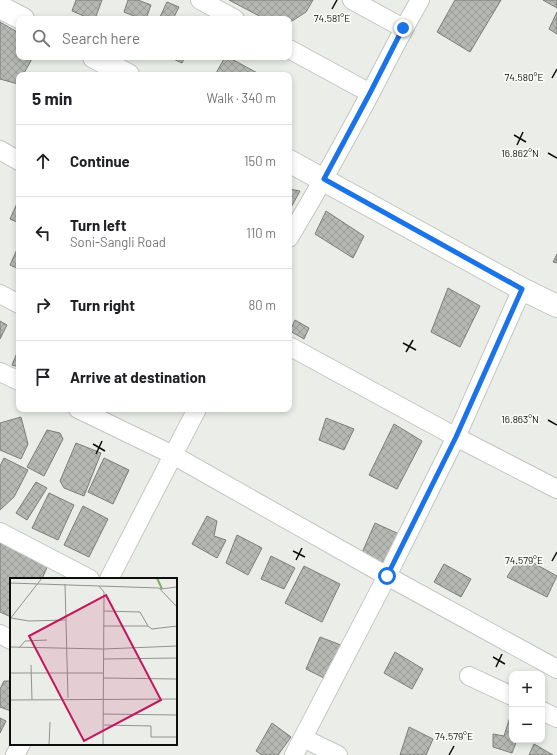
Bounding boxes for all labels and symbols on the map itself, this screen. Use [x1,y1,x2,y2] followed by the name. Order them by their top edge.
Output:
[314,12,350,24] text: 74.581°E
[394,19,412,37] route end
[505,71,543,83] text: 74.580°E
[501,147,539,159] text: 16.862°N
[501,413,539,425] text: 16.863°N
[505,554,543,566] text: 74.579°E
[378,567,396,585] route start
[10,578,177,745] inset map
[435,730,473,742] text: 74.579°E

